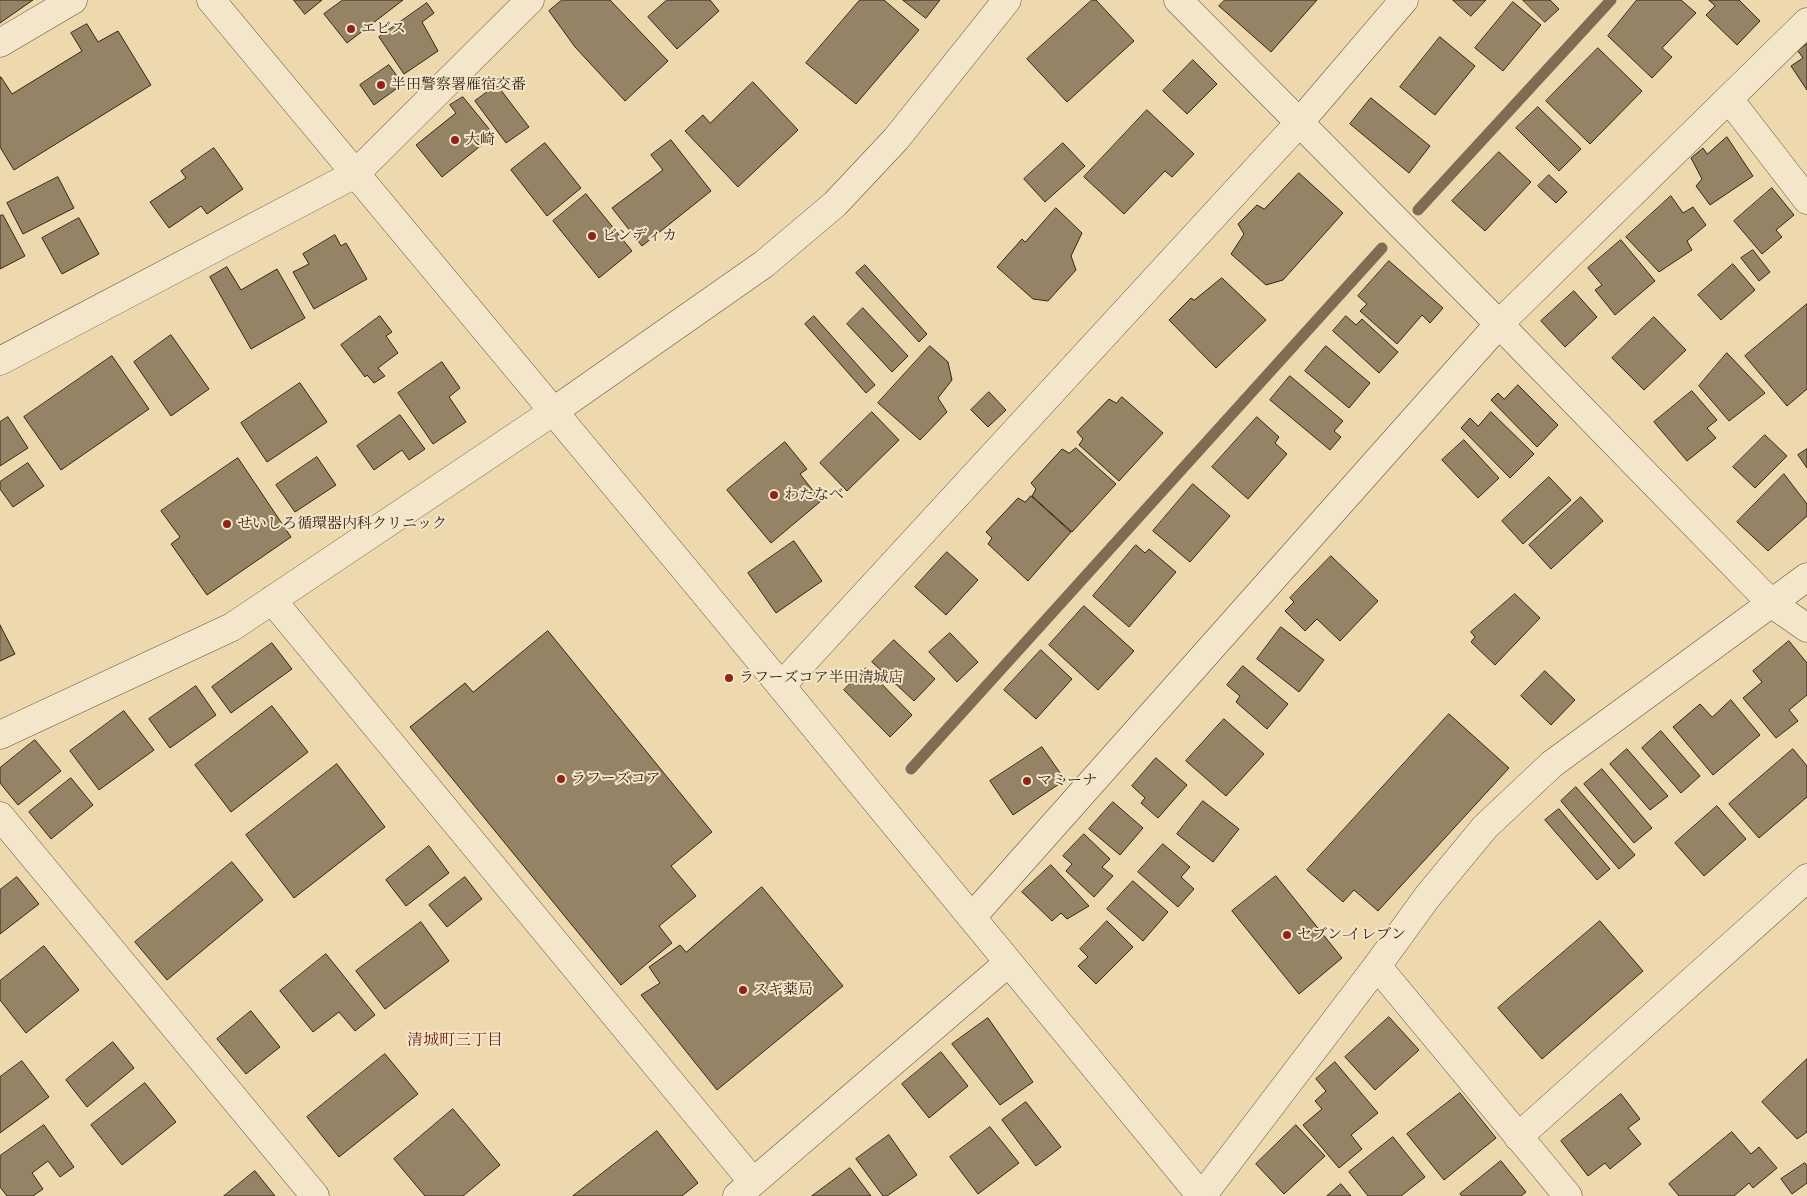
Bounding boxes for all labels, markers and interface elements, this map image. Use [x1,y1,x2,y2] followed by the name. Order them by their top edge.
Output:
[361,20,406,38] place label: エビス
[345,23,357,35] marker: エビス
[391,76,526,94] place label: 半田警察署雁宿交番
[375,79,387,91] marker: 半田警察署雁宿交番
[465,131,495,149] place label: 大崎
[449,134,461,146] marker: 大崎
[602,227,677,245] place label: ビンディカ
[586,230,598,242] marker: ビンディカ
[784,486,844,504] place label: わたなべ
[768,489,780,501] marker: わたなべ
[237,515,447,533] place label: せいしろ循環器内科クリニック
[221,518,233,530] marker: せいしろ循環器内科クリニック
[739,669,904,687] place label: ラフーズコア半田清城店
[723,672,735,684] marker: ラフーズコア半田清城店
[571,770,661,788] place label: ラフーズコア
[1037,772,1097,790] place label: マミーナ
[555,773,567,785] marker: ラフーズコア
[1021,775,1033,787] marker: マミーナ
[1297,926,1406,944] place label: セブン-イレブン
[1281,929,1293,941] marker: セブン-イレブン
[753,981,813,999] place label: スギ薬局
[737,984,749,996] marker: スギ薬局
[407,1031,503,1051] district label: 清城町三丁目

